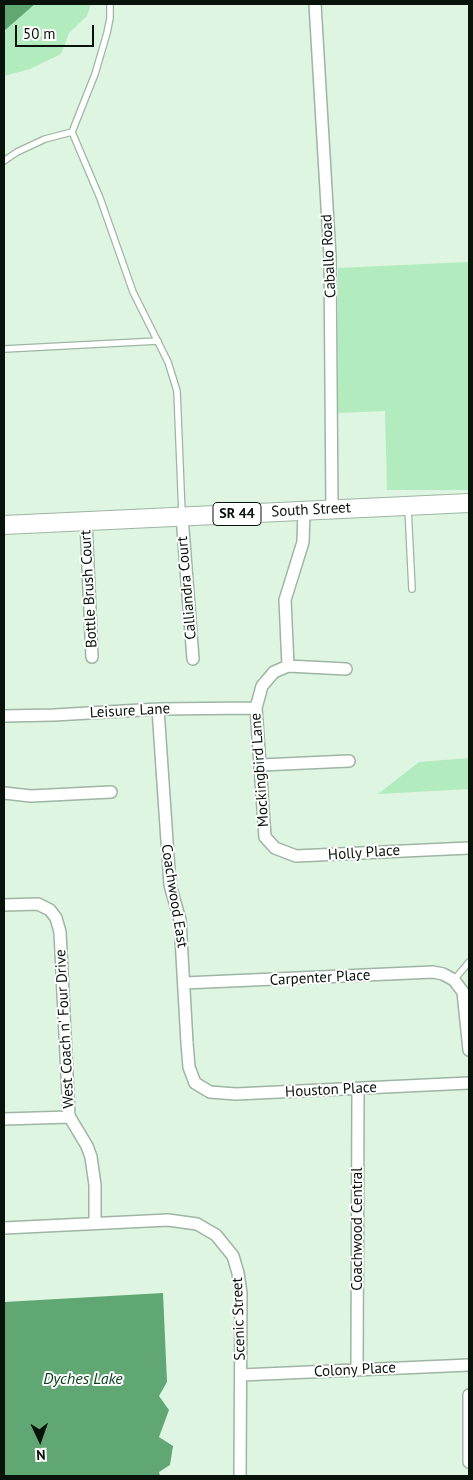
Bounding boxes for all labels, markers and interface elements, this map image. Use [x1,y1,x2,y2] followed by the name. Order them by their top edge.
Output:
[18,15,96,47] scale bar
[23,24,56,43] text: 50 m
[318,214,340,298] street label: Caballo Road
[271,499,351,521] street label: South Street
[213,502,261,526] road number: SR 44
[77,529,101,649] street label: Bottle Brush Court
[174,536,200,640] street label: Calliandra Court
[89,700,171,722] street label: Leisure Lane
[247,712,273,828] street label: Mockingbird Lane
[327,842,401,864] street label: Holly Place
[157,843,191,949] street label: Coachwood East
[52,949,78,1109] street label: West Coach n' Four Drive
[269,966,371,990] street label: Carpenter Place
[285,1079,377,1101] street label: Houston Place
[349,1167,367,1291] street label: Coachwood Central
[229,1277,249,1361] street label: Scenic Street
[314,1359,396,1381] street label: Colony Place
[43,1369,123,1389] water label: Dyches Lake
[15,1415,65,1465] north arrow
[36,1446,46,1464] text: N

